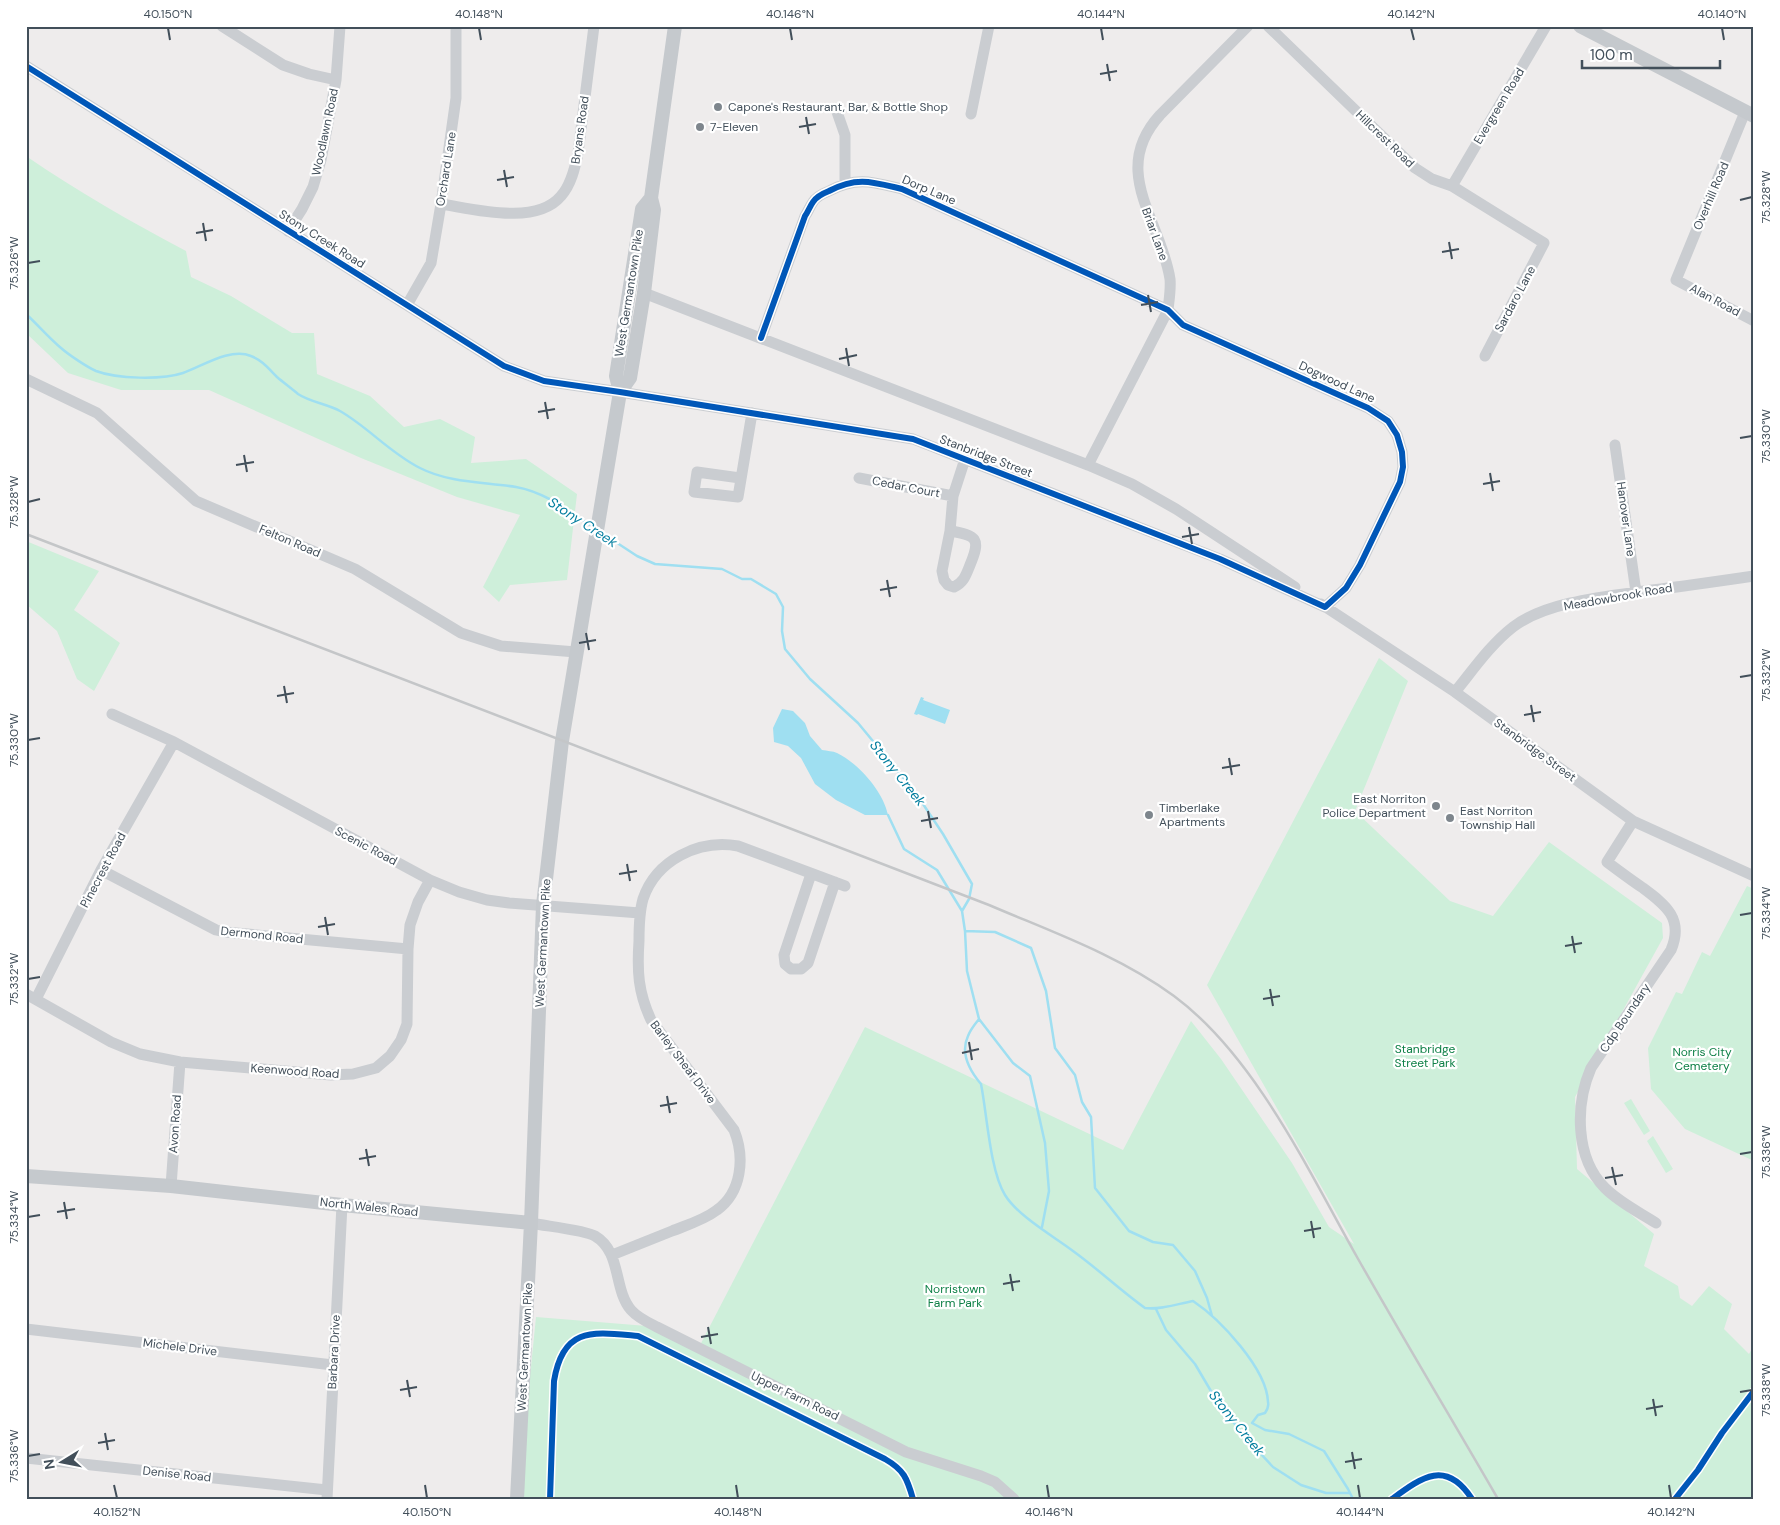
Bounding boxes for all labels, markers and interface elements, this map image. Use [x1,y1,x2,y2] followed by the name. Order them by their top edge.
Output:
[144,6,192,22] text: 40.150°N
[455,6,503,22] text: 40.148°N
[766,6,814,22] text: 40.146°N
[1077,6,1125,22] text: 40.144°N
[1387,6,1435,22] text: 40.142°N
[1698,6,1746,22] text: 40.140°N
[1582,38,1720,70] scale bar
[1590,45,1633,65] text: 100 m
[1470,65,1528,147] street label: Evergreen Road
[308,87,342,177] street label: Woodlawn Road
[567,95,593,165] street label: Bryans Road
[728,99,948,115] place label: Capone's Restaurant, Bar, & Bottle Shop
[712,101,724,113] marker: Capone's Restaurant, Bar, & Bottle Shop
[1352,107,1418,171] street label: Hillcrest Road
[710,119,758,135] place label: 7-Eleven
[694,121,706,133] marker: 7-Eleven
[432,130,460,207] street label: Orchard Lane
[1689,159,1733,233] street label: Overhill Road
[1758,170,1774,223] text: 75.328°W
[900,171,959,209] street label: Dorp Lane
[1138,205,1172,263] street label: Briar Lane
[276,206,368,272] street label: Stony Creek Road
[611,228,647,358] street label: West Germantown Pike
[6,236,22,290] text: 75.326°W
[1491,263,1539,335] street label: Sardaro Lane
[1687,280,1743,320] street label: Alan Road
[1296,357,1378,407] street label: Dogwood Lane
[1758,409,1774,463] text: 75.330°W
[937,431,1035,481] street label: Stanbridge Street
[871,473,942,501] street label: Cedar Court
[6,475,22,528] text: 75.328°W
[1613,481,1639,558] street label: Hanover Lane
[545,493,622,552] water label: Stony Creek
[257,521,323,561] street label: Felton Road
[1562,580,1674,614] street label: Meadowbrook Road
[1758,648,1774,701] text: 75.332°W
[6,713,22,767] text: 75.330°W
[1491,715,1580,785] street label: Stanbridge Street
[866,736,930,810] water label: Stony Creek
[1322,791,1426,821] place label: East Norriton Police Department
[1159,800,1225,830] place label: Timberlake Apartments
[1430,800,1442,812] marker: East Norriton Police Department
[1460,803,1535,833] place label: East Norriton Township Hall
[1143,809,1155,821] marker: Timberlake Apartments
[1444,812,1456,824] marker: East Norriton Township Hall
[332,823,400,869] street label: Scenic Road
[76,830,130,910] street label: Pinecrest Road
[532,878,554,1008] street label: West Germantown Pike
[1758,886,1774,939] text: 75.334°W
[220,923,304,947] street label: Dermond Road
[6,952,22,1005] text: 75.332°W
[1596,980,1654,1056] street label: Cdp Boundary
[646,1017,720,1107] street label: Barley Sheaf Drive
[1395,1041,1456,1071] park label: Stanbridge Street Park
[1672,1044,1732,1074] park label: Norris City Cemetery
[250,1060,340,1082] street label: Keenwood Road
[165,1094,185,1154] street label: Avon Road
[1758,1125,1774,1179] text: 75.336°W
[6,1190,22,1243] text: 75.334°W
[319,1194,419,1220] street label: North Wales Road
[925,1281,985,1311] park label: Norristown Farm Park
[514,1282,536,1412] street label: West Germantown Pike
[324,1314,344,1390] street label: Barbara Drive
[142,1335,218,1360] street label: Michele Drive
[1758,1363,1774,1416] text: 75.338°W
[748,1368,842,1424] street label: Upper Farm Road
[1205,1386,1269,1460] water label: Stony Creek
[6,1429,22,1483] text: 75.336°W
[38,1438,88,1488] north arrow
[39,1458,59,1471] text: N
[142,1462,212,1486] street label: Denise Road
[93,1504,141,1520] text: 40.152°N
[403,1504,451,1520] text: 40.150°N
[714,1504,762,1520] text: 40.148°N
[1025,1504,1073,1520] text: 40.146°N
[1336,1504,1384,1520] text: 40.144°N
[1647,1504,1695,1520] text: 40.142°N

